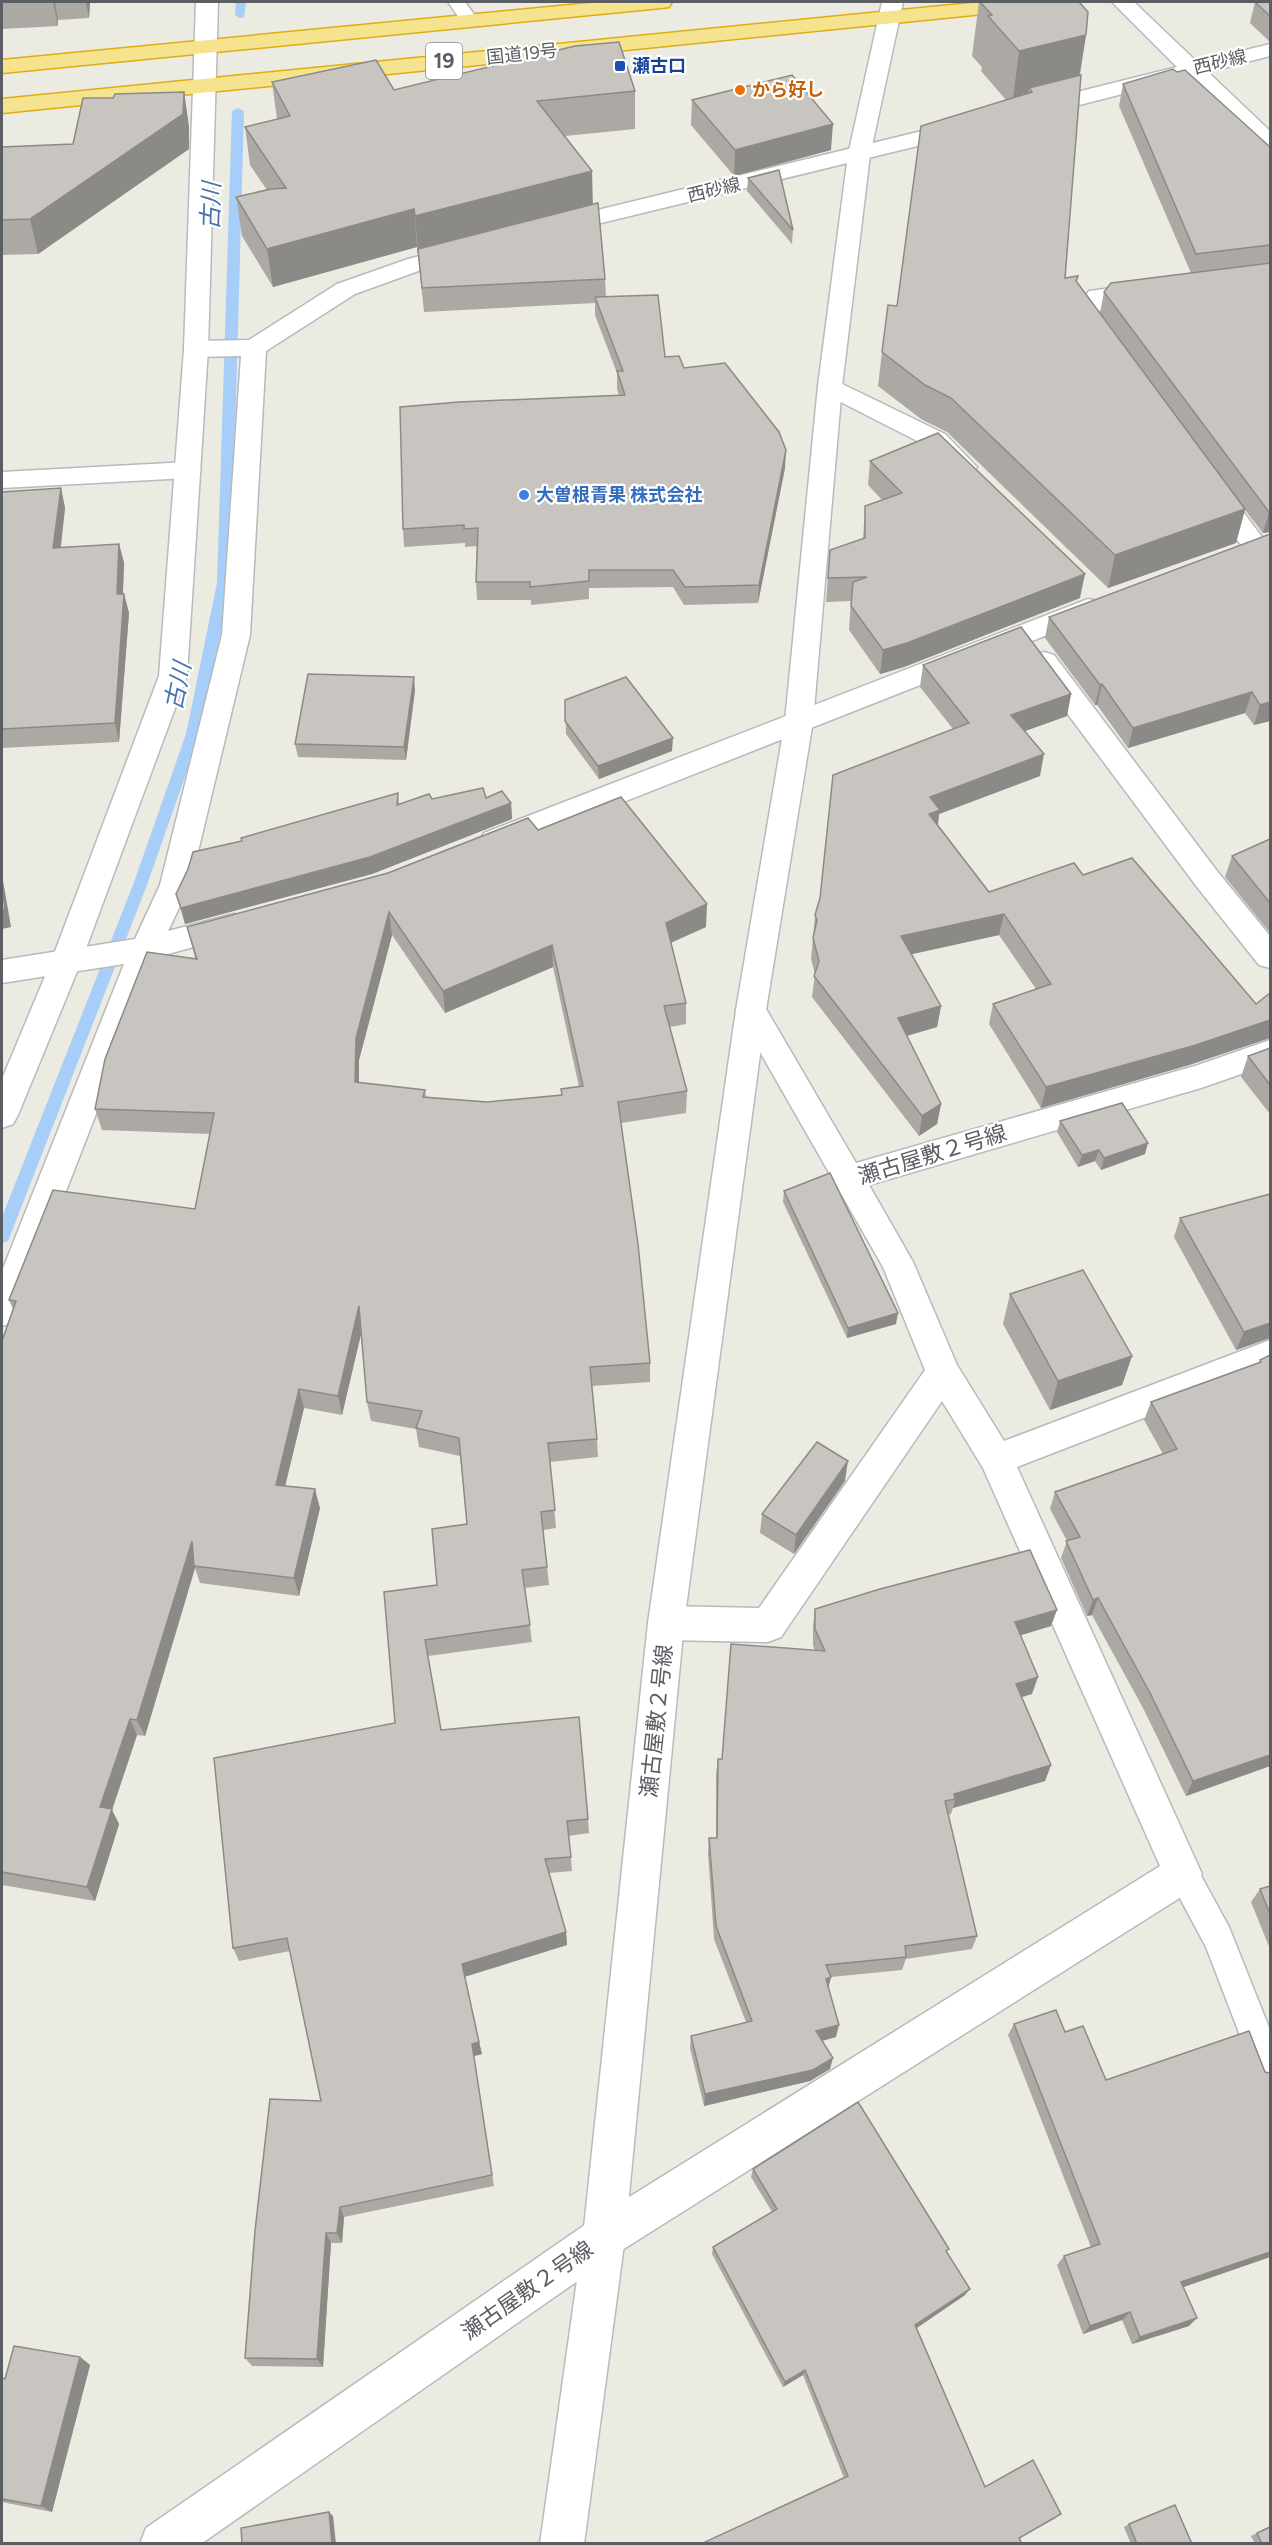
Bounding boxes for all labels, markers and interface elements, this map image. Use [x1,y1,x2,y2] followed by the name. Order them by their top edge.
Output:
[485,39,559,69] street label: 国道19号
[426,43,462,79] road number: 19
[1191,45,1249,79] street label: 西砂線
[632,55,686,77] place label: 瀬古口
[613,59,627,73] marker: 瀬古口
[752,79,824,101] place label: から好し
[733,83,747,97] marker: から好し
[685,173,743,207] street label: 西砂線
[195,178,226,230] water label: 古川
[536,484,702,506] place label: 大曽根青果 株式会社
[517,488,531,502] marker: 大曽根青果 株式会社
[158,656,197,712] water label: 古川
[855,1119,1010,1190] street label: 瀬古屋敷２号線
[635,1643,678,1799] street label: 瀬古屋敷２号線
[456,2235,598,2346] street label: 瀬古屋敷２号線

